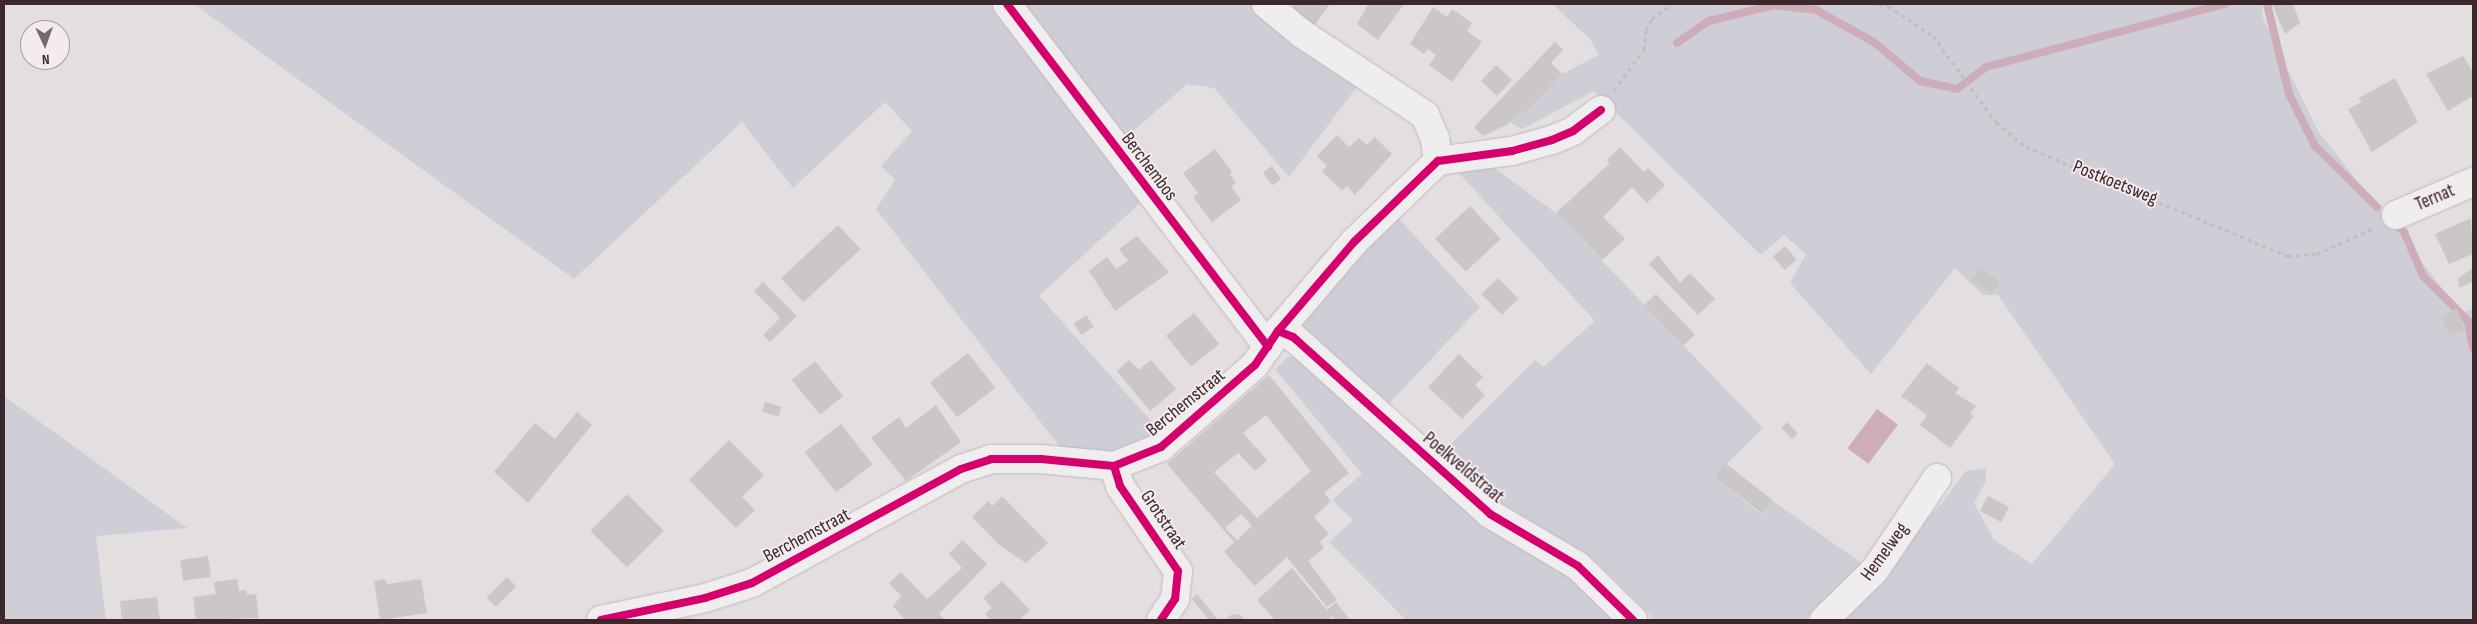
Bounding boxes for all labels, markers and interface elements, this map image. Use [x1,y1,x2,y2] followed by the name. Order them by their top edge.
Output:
[20,20,70,70] north arrow
[42,51,50,68] text: N
[1116,128,1182,206] street label: Berchembos
[2069,156,2161,210] street label: Postkoetsweg
[2412,180,2458,216] street label: Ternat
[1142,364,1230,442] street label: Berchemstraat
[1418,428,1508,508] street label: Poelkveldstraat
[1135,486,1191,554] street label: Grotstraat
[760,504,854,568] street label: Berchemstraat
[1856,518,1914,586] street label: Hemelweg

